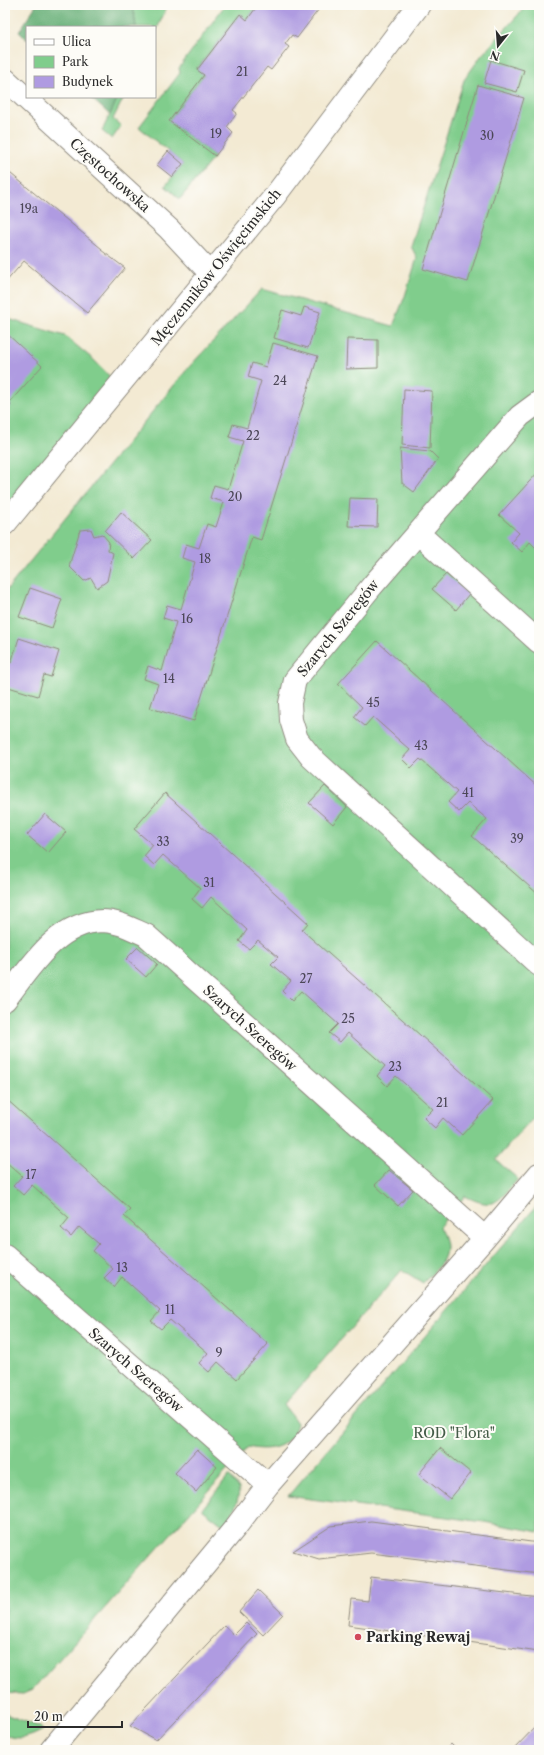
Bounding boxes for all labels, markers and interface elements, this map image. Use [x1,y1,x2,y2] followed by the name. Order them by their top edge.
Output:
[26,26,156,98] legend
[478,26,518,66] north arrow
[62,34,92,49] text: Ulica
[488,47,502,64] text: N
[62,54,89,69] text: Park
[236,64,248,79] house number: 21
[62,74,114,89] text: Budynek
[210,126,222,141] house number: 19
[480,128,494,143] house number: 30
[66,134,154,216] street label: Częstochowska
[147,185,285,349] street label: Męczenników Oświęcimskich
[20,201,39,216] house number: 19a
[273,373,287,388] house number: 24
[246,428,260,443] house number: 22
[228,489,242,504] house number: 20
[199,551,211,566] house number: 18
[293,575,383,680] street label: Szarych Szeregów
[181,611,193,626] house number: 16
[163,671,175,686] house number: 14
[366,695,380,710] house number: 45
[414,738,428,753] house number: 43
[462,785,474,800] house number: 41
[510,831,524,846] house number: 39
[156,834,170,849] house number: 33
[203,875,215,890] house number: 31
[300,971,312,986] house number: 27
[199,981,301,1075] street label: Szarych Szeregów
[341,1011,355,1026] house number: 25
[388,1059,402,1074] house number: 23
[436,1095,448,1110] house number: 21
[26,1167,37,1182] house number: 17
[116,1260,128,1275] house number: 13
[165,1302,175,1317] house number: 11
[85,1324,188,1416] street label: Szarych Szeregów
[215,1345,223,1360] house number: 9
[413,1424,495,1442] park label: ROD "Flora"
[366,1628,470,1646] place label: Parking Rewaj
[353,1632,363,1642] marker: Parking Rewaj
[28,1703,122,1729] scale bar
[34,1709,63,1724] text: 20 m

